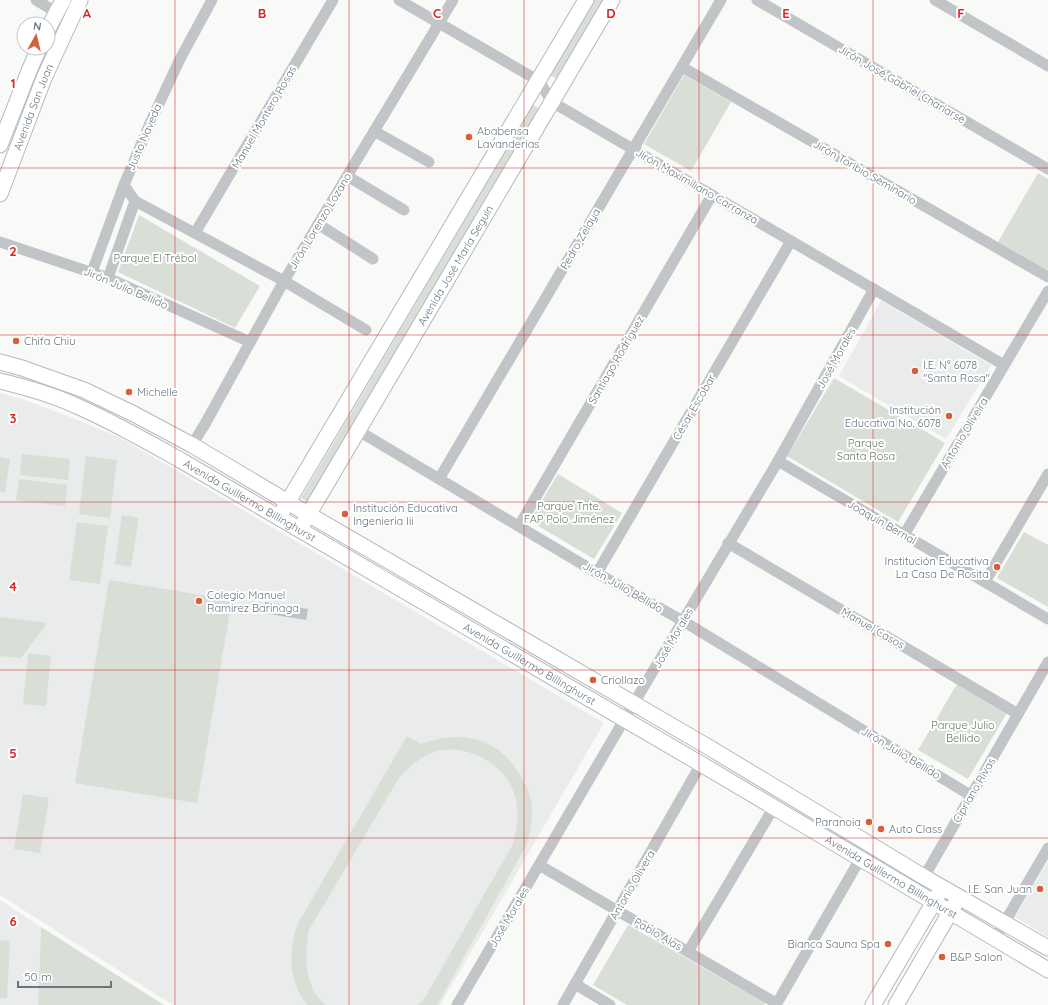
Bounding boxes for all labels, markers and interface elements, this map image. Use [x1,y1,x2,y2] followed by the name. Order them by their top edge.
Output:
[83,5,92,21] text: A
[258,5,266,21] text: B
[433,5,441,21] text: C
[606,5,616,21] text: D
[782,5,790,21] text: E
[957,5,965,21] text: F
[16,16,56,56] north arrow
[32,19,42,34] text: N
[836,42,968,126] street label: Jirón José Gabriel Chariarse
[10,62,57,152] street label: Avenida San Juan
[229,63,299,171] street label: Manuel Montero Rosas
[10,75,16,91] text: 1
[124,102,164,172] street label: Justo Naveda
[477,124,540,151] place label: Ababensa Lavanderias
[464,132,474,142] marker: Ababensa Lavanderias
[811,137,920,208] street label: Jirón Toribio Seminario
[633,145,761,227] street label: Jirón Maximiliano Carranza
[286,170,355,272] street label: Jirón Lorenzo Lozano
[414,203,496,328] street label: Avenida José María Seguín
[557,206,603,272] street label: Pedro Zelaya
[9,243,17,259] text: 2
[113,251,197,265] park label: Parque El Trébol
[82,264,171,312] street label: Jirón Julio Bellido
[585,313,647,407] street label: Santiago Rodríguez
[813,325,859,391] street label: José Morales
[24,334,75,348] place label: Chifa Chiu
[11,336,21,346] marker: Chifa Chiu
[923,358,990,385] place label: I.E. N° 6078 "Santa Rosa"
[910,366,920,376] marker: I.E. N° 6078 "Santa Rosa"
[669,371,719,442] street label: César Escobar
[137,385,178,399] place label: Michelle
[124,387,134,397] marker: Michelle
[937,395,991,471] street label: Antonio Oliveira
[845,403,941,430] place label: Institución Educativa No. 6078
[10,410,17,426] text: 3
[944,411,954,421] marker: Institución Educativa No. 6078
[837,436,895,463] park label: Parque Santa Rosa
[181,456,319,545] street label: Avenida Guillermo Billinghurst
[845,497,919,547] street label: Joaquín Bernal
[524,499,614,526] park label: Parque Tnte. FAP Polo Jiménez
[353,501,458,528] place label: Institución Educativa Ingenieria Iii
[340,509,350,519] marker: Institución Educativa Ingenieria Iii
[884,554,989,581] place label: Institución Educativa La Casa De Rosita
[581,558,666,616] street label: Jirón Julio Bellido
[992,562,1002,572] marker: Institución Educativa La Casa De Rosita
[9,578,17,594] text: 4
[207,588,299,615] place label: Colegio Manuel Ramirez Barinaga
[194,596,204,606] marker: Colegio Manuel Ramirez Barinaga
[839,604,907,652] street label: Manuel Casos
[650,605,696,671] street label: José Morales
[461,620,599,708] street label: Avenida Guillermo Billinghurst
[601,673,645,687] place label: Criollazo
[588,675,598,685] marker: Criollazo
[931,718,995,745] park label: Parque Julio Bellido
[859,724,944,782] street label: Jirón Julio Bellido
[9,745,17,761] text: 5
[950,755,998,825] street label: Cipriano Rivas
[815,815,861,829] place label: Paranoia
[864,817,874,827] marker: Paranoia
[889,822,942,836] place label: Auto Class
[876,824,886,834] marker: Auto Class
[823,832,960,922] street label: Avenida Guillermo Billinghurst
[606,848,658,922] street label: Antonio Olivera
[968,882,1032,896] place label: I.E. San Juan
[486,884,532,950] street label: José Morales
[1035,884,1045,894] marker: I.E. San Juan
[9,913,17,929] text: 6
[631,915,685,953] street label: Pablo Alas
[788,937,880,951] place label: Bianca Sauna Spa
[883,939,893,949] marker: Bianca Sauna Spa
[950,950,1002,964] place label: B&P Salon
[937,952,947,962] marker: B&P Salon
[18,963,111,989] scale bar
[24,969,52,984] text: 50 m

